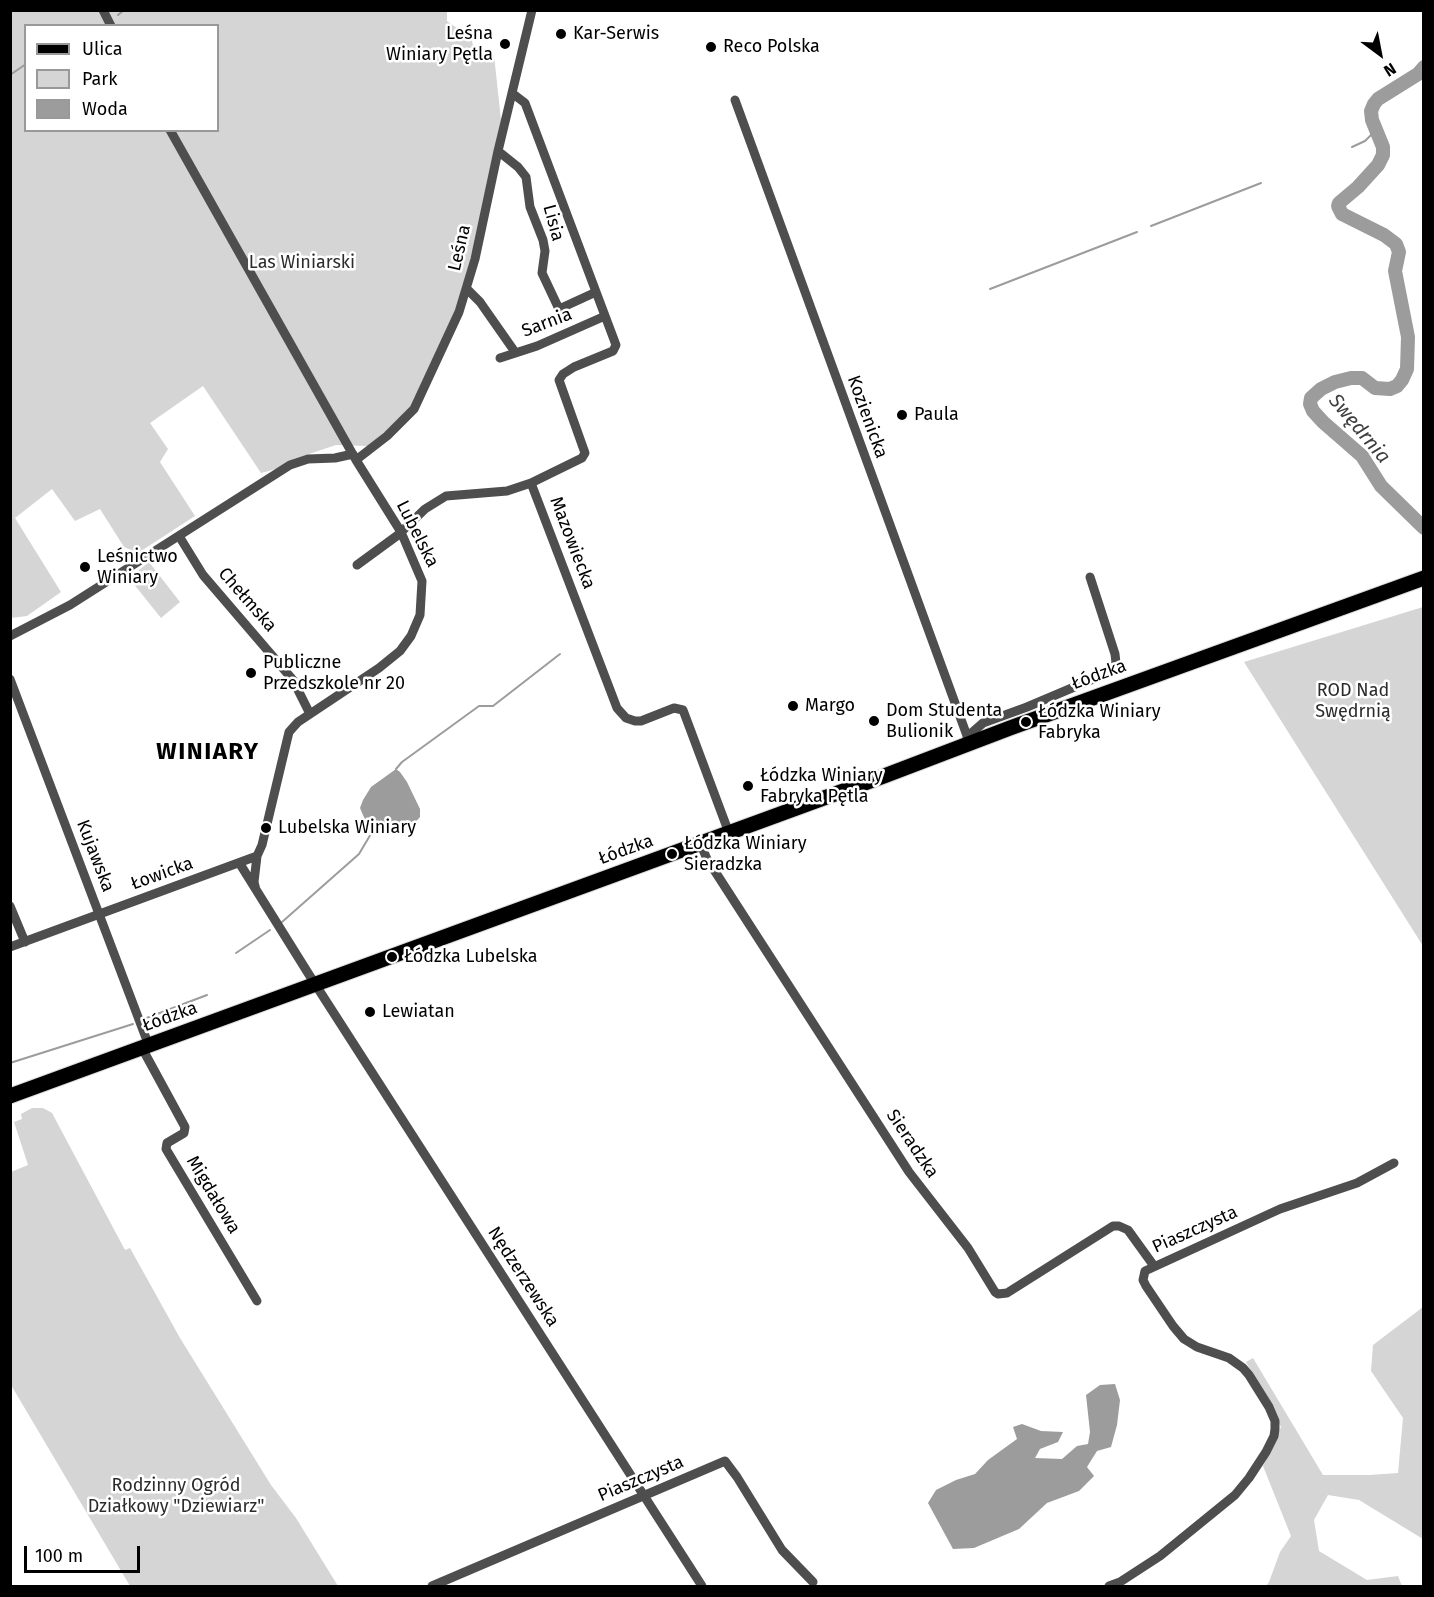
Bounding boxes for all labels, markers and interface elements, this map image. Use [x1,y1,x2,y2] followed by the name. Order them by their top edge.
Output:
[386,23,493,66] place label: Leśna Winiary Pętla
[573,23,659,45] place label: Kar-Serwis
[24,24,219,132] legend
[1350,24,1410,84] north arrow
[554,27,568,41] marker: Kar-Serwis
[723,36,820,58] place label: Reco Polska
[498,37,512,51] marker: Leśna Winiary Pętla
[82,38,122,60] text: Ulica
[704,40,718,54] marker: Reco Polska
[1380,59,1399,81] text: N
[82,68,117,90] text: Park
[82,98,128,120] text: Woda
[538,202,568,244] street label: Lisia
[444,223,476,273] street label: Leśna
[249,252,355,274] park label: Las Winiarski
[519,304,575,342] street label: Sarnia
[842,373,892,461] street label: Kozienicka
[1323,389,1395,469] water label: Swędrnia
[914,404,959,426] place label: Paula
[895,408,909,422] marker: Paula
[545,494,599,592] street label: Mazowiecka
[391,497,443,571] street label: Lubelska
[97,546,178,588] place label: Leśnictwo Winiary
[78,560,92,574] marker: Leśnictwo Winiary
[213,563,281,637] street label: Chełmska
[263,652,405,694] place label: Publiczne Przedszkole nr 20
[1069,655,1129,695] street label: Łódzka
[244,666,258,680] marker: Publiczne Przedszkole nr 20
[1315,680,1391,722] park label: ROD Nad Swędrnią
[805,695,855,717] place label: Margo
[786,699,800,713] marker: Margo
[886,700,1002,742] place label: Dom Studenta Bulionik
[1038,701,1161,744] place label: Łódzka Winiary Fabryka
[867,714,881,728] marker: Dom Studenta Bulionik
[1019,715,1033,729] marker: Łódzka Winiary Fabryka
[156,738,260,766] district label: WINIARY
[760,765,883,808] place label: Łódzka Winiary Fabryka Pętla
[741,779,755,793] marker: Łódzka Winiary Fabryka Pętla
[71,817,119,895] street label: Kujawska
[278,817,416,839] place label: Lubelska Winiary
[259,821,273,835] marker: Lubelska Winiary
[596,830,656,870] street label: Łódzka
[684,833,807,876] place label: Łódzka Winiary Sieradzka
[665,847,679,861] marker: Łódzka Winiary Sieradzka
[128,853,196,895] street label: Łowicka
[404,946,538,968] place label: Łódzka Lubelska
[385,950,399,964] marker: Łódzka Lubelska
[140,997,200,1037] street label: Łódzka
[382,1001,455,1023] place label: Lewiatan
[363,1005,377,1019] marker: Lewiatan
[881,1106,943,1182] street label: Sieradzka
[181,1152,245,1238] street label: Migdałowa
[1149,1202,1241,1258] street label: Piaszczysta
[483,1223,563,1331] street label: Nędzerzewska
[595,1451,687,1507] street label: Piaszczysta
[88,1475,264,1518] park label: Rodzinny Ogród Działkowy "Dziewiarz"
[27,1534,142,1572] scale bar
[35,1545,83,1567] text: 100 m

